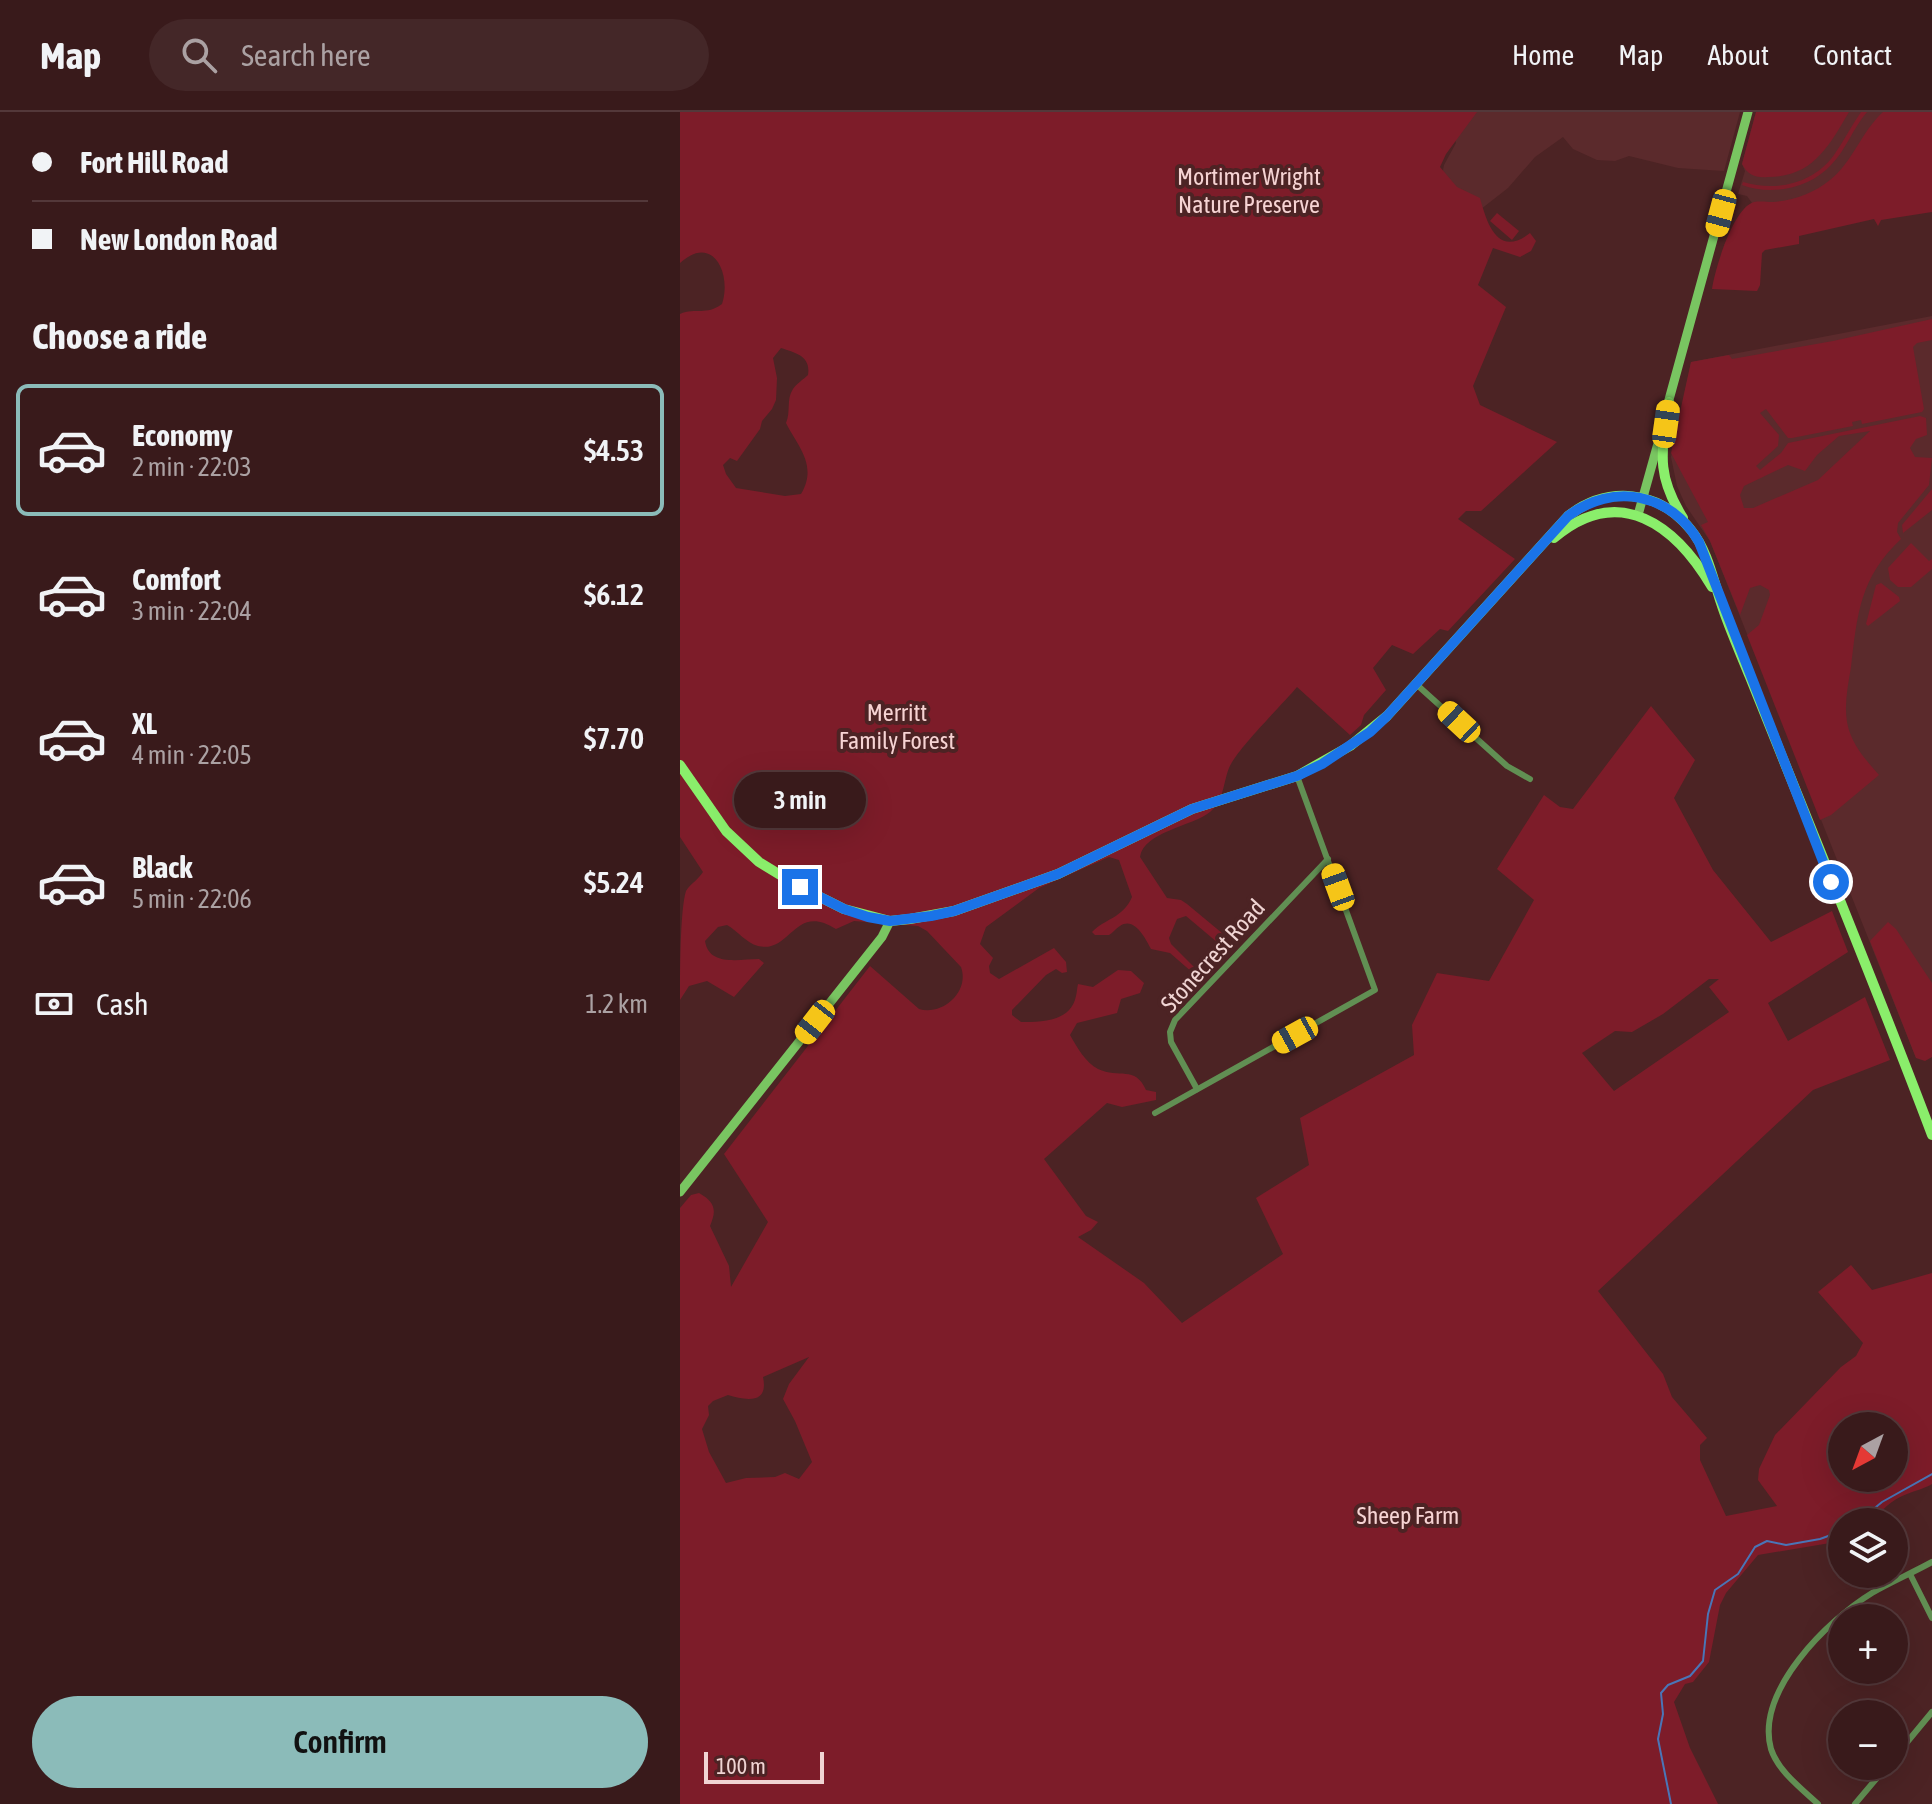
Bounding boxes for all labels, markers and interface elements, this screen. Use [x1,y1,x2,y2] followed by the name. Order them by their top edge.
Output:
[149,19,709,91] search box
[177,33,221,77] icon: search
[40,34,101,77] text: Map
[241,38,371,72] text: Search here
[1512,39,1574,71] text: Home
[1618,39,1663,71] text: Map
[1707,39,1769,71] text: About
[1813,39,1892,71] text: Contact
[80,145,229,179] text: Fort Hill Road
[1177,163,1321,218] park label: Mortimer Wright Nature Preserve
[1703,187,1739,239] car
[80,222,278,256] text: New London Road
[32,315,207,357] text: Choose a ride
[1651,399,1681,449] car
[36,414,108,486] icon: car
[132,418,233,452] text: Economy
[584,433,644,467] text: $4.53
[132,452,252,482] text: 2 min · 22:03
[36,558,108,630] icon: car
[132,562,221,596] text: Comfort
[584,577,644,611] text: $6.12
[132,596,252,626] text: 3 min · 22:04
[1433,697,1485,747] car
[839,699,955,754] park label: Merritt Family Forest
[36,702,108,774] icon: car
[132,706,157,740] text: XL
[584,721,644,755] text: $7.70
[132,740,252,770] text: 4 min · 22:05
[734,771,866,827] callout: 3 min
[773,785,827,815] text: 3 min
[36,846,108,918] icon: car
[132,850,192,884] text: Black
[1319,860,1357,914] car
[1813,864,1849,900] route start
[584,865,644,899] text: $5.24
[782,869,818,905] route end
[132,884,252,914] text: 5 min · 22:06
[1155,894,1270,1017] street label: Stonecrest Road
[32,982,76,1026] icon: cash
[96,987,149,1021] text: Cash
[585,989,648,1019] text: 1.2 km
[791,996,839,1048] car
[1268,1013,1322,1057] car
[1828,1412,1908,1492] north arrow
[1828,1412,1908,1780] map controls
[1357,1502,1459,1529] park label: Sheep Farm
[1828,1508,1908,1588] button: layers
[1828,1604,1908,1684] button: +
[32,1696,648,1788] button: Confirm
[1828,1700,1908,1780] button: −
[704,1748,824,1784] scale bar
[716,1753,766,1779] text: 100 m

